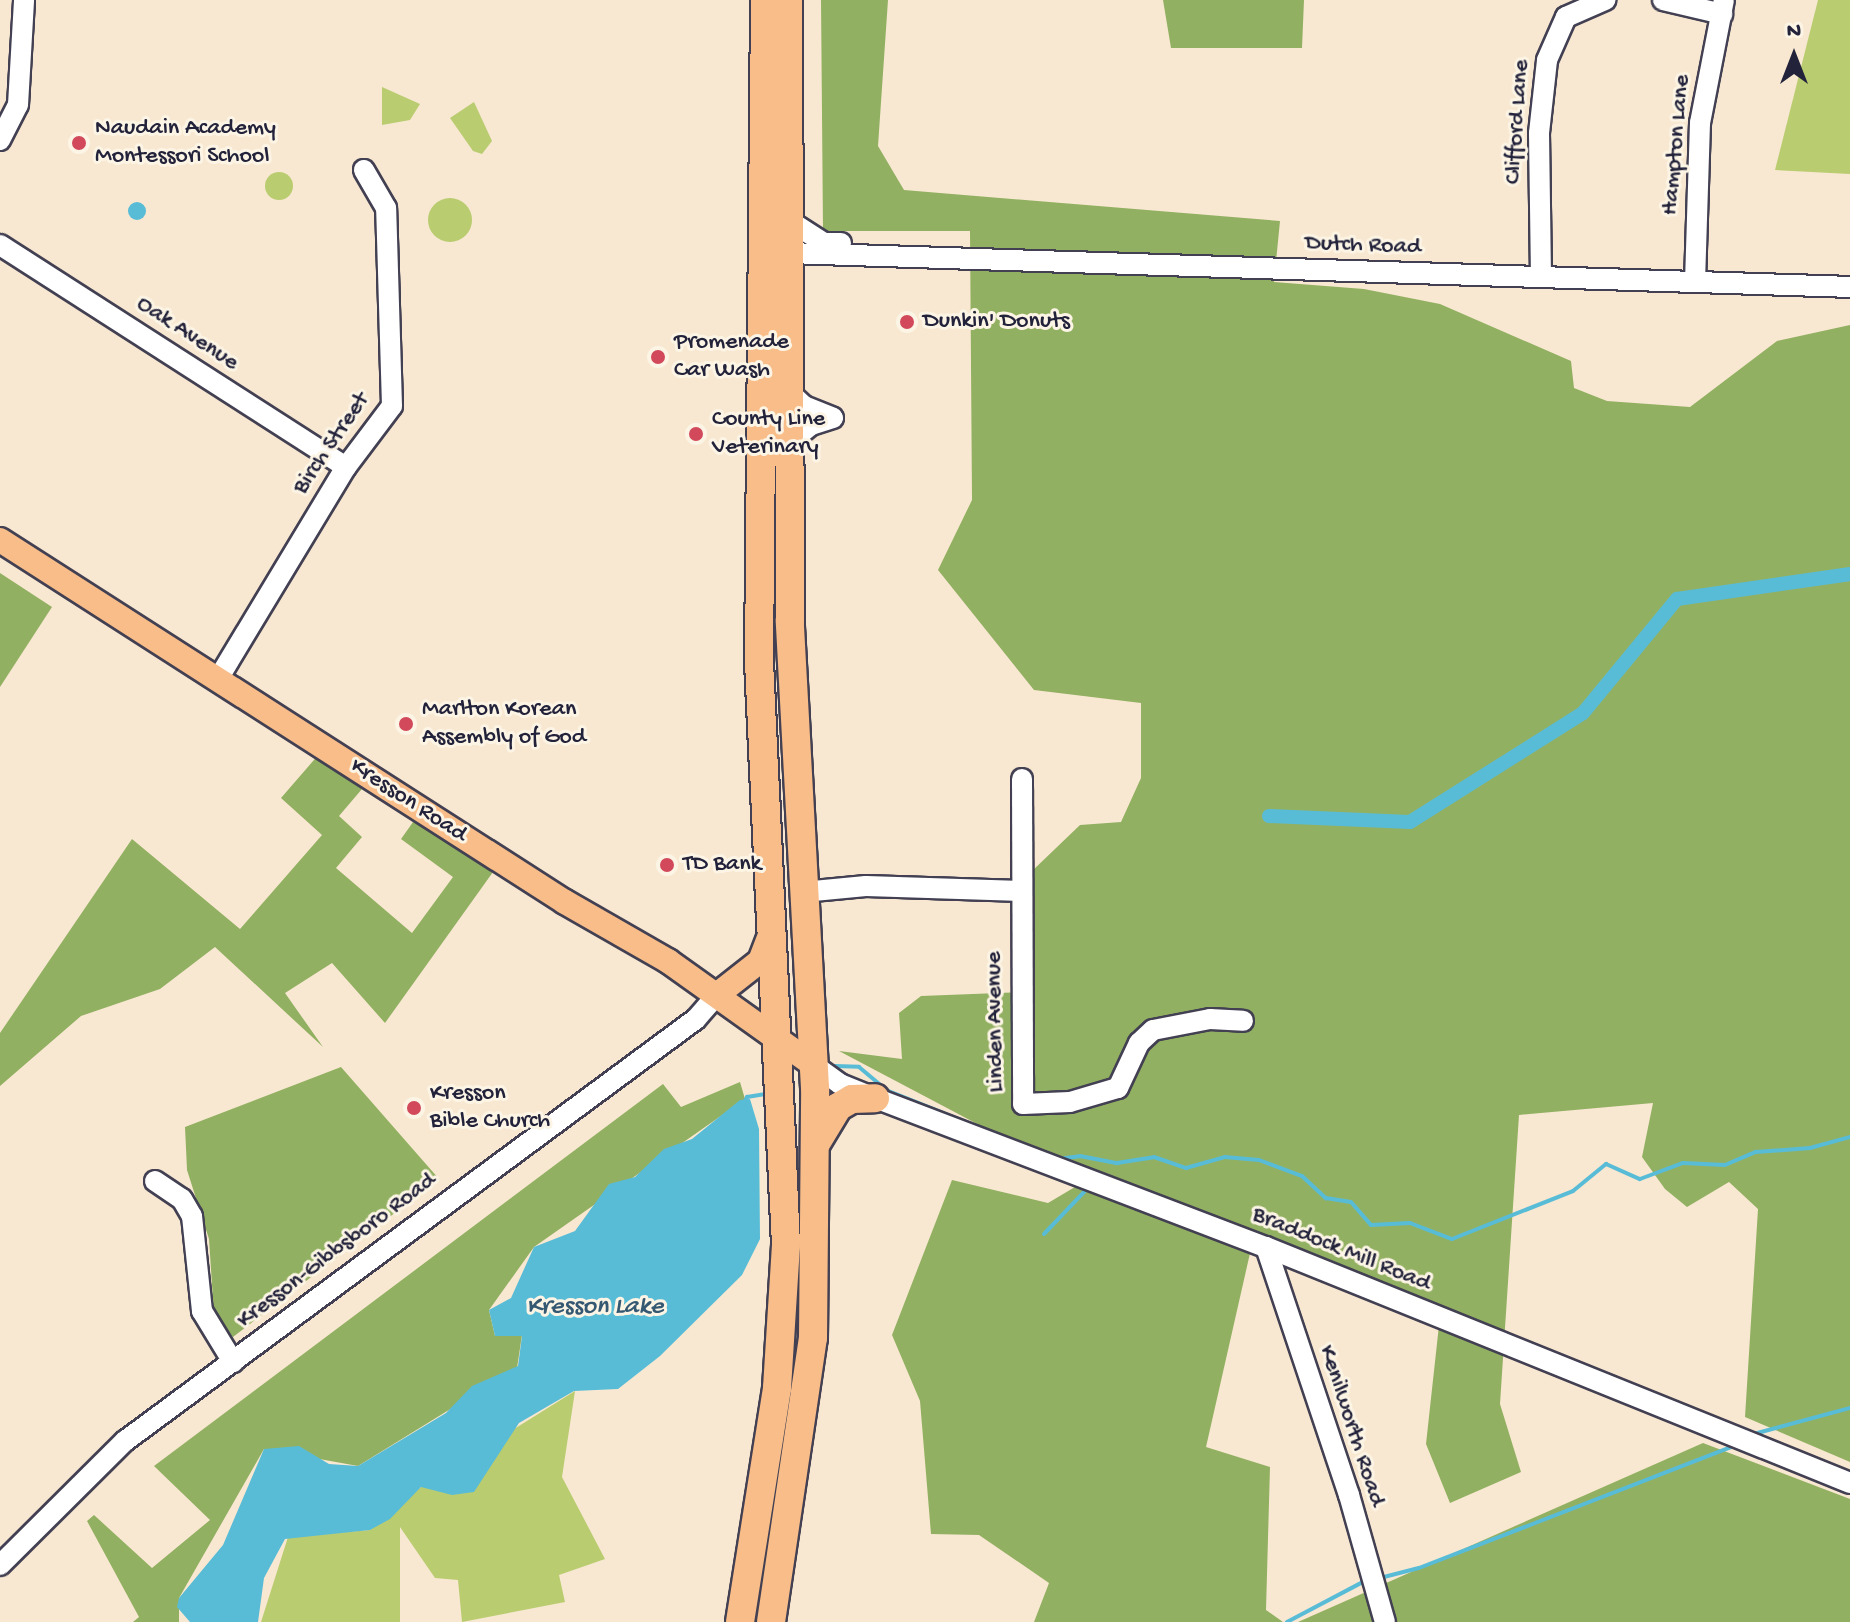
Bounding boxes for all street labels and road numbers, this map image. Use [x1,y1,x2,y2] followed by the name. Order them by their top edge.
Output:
[1499,59,1537,185] street label: Clifford Lane
[1657,73,1697,217] street label: Hampton Lane
[1305,230,1421,262] street label: Dutch Road
[130,290,244,378] street label: Oak Avenue
[287,388,377,500] street label: Birch Street
[344,753,472,849] street label: Kresson Road
[980,951,1012,1093] street label: Linden Avenue
[232,1167,442,1335] street label: Kresson-Gibbsboro Road
[1248,1201,1434,1299] street label: Braddock Mill Road
[1311,1342,1391,1510] street label: Kenilworth Road

